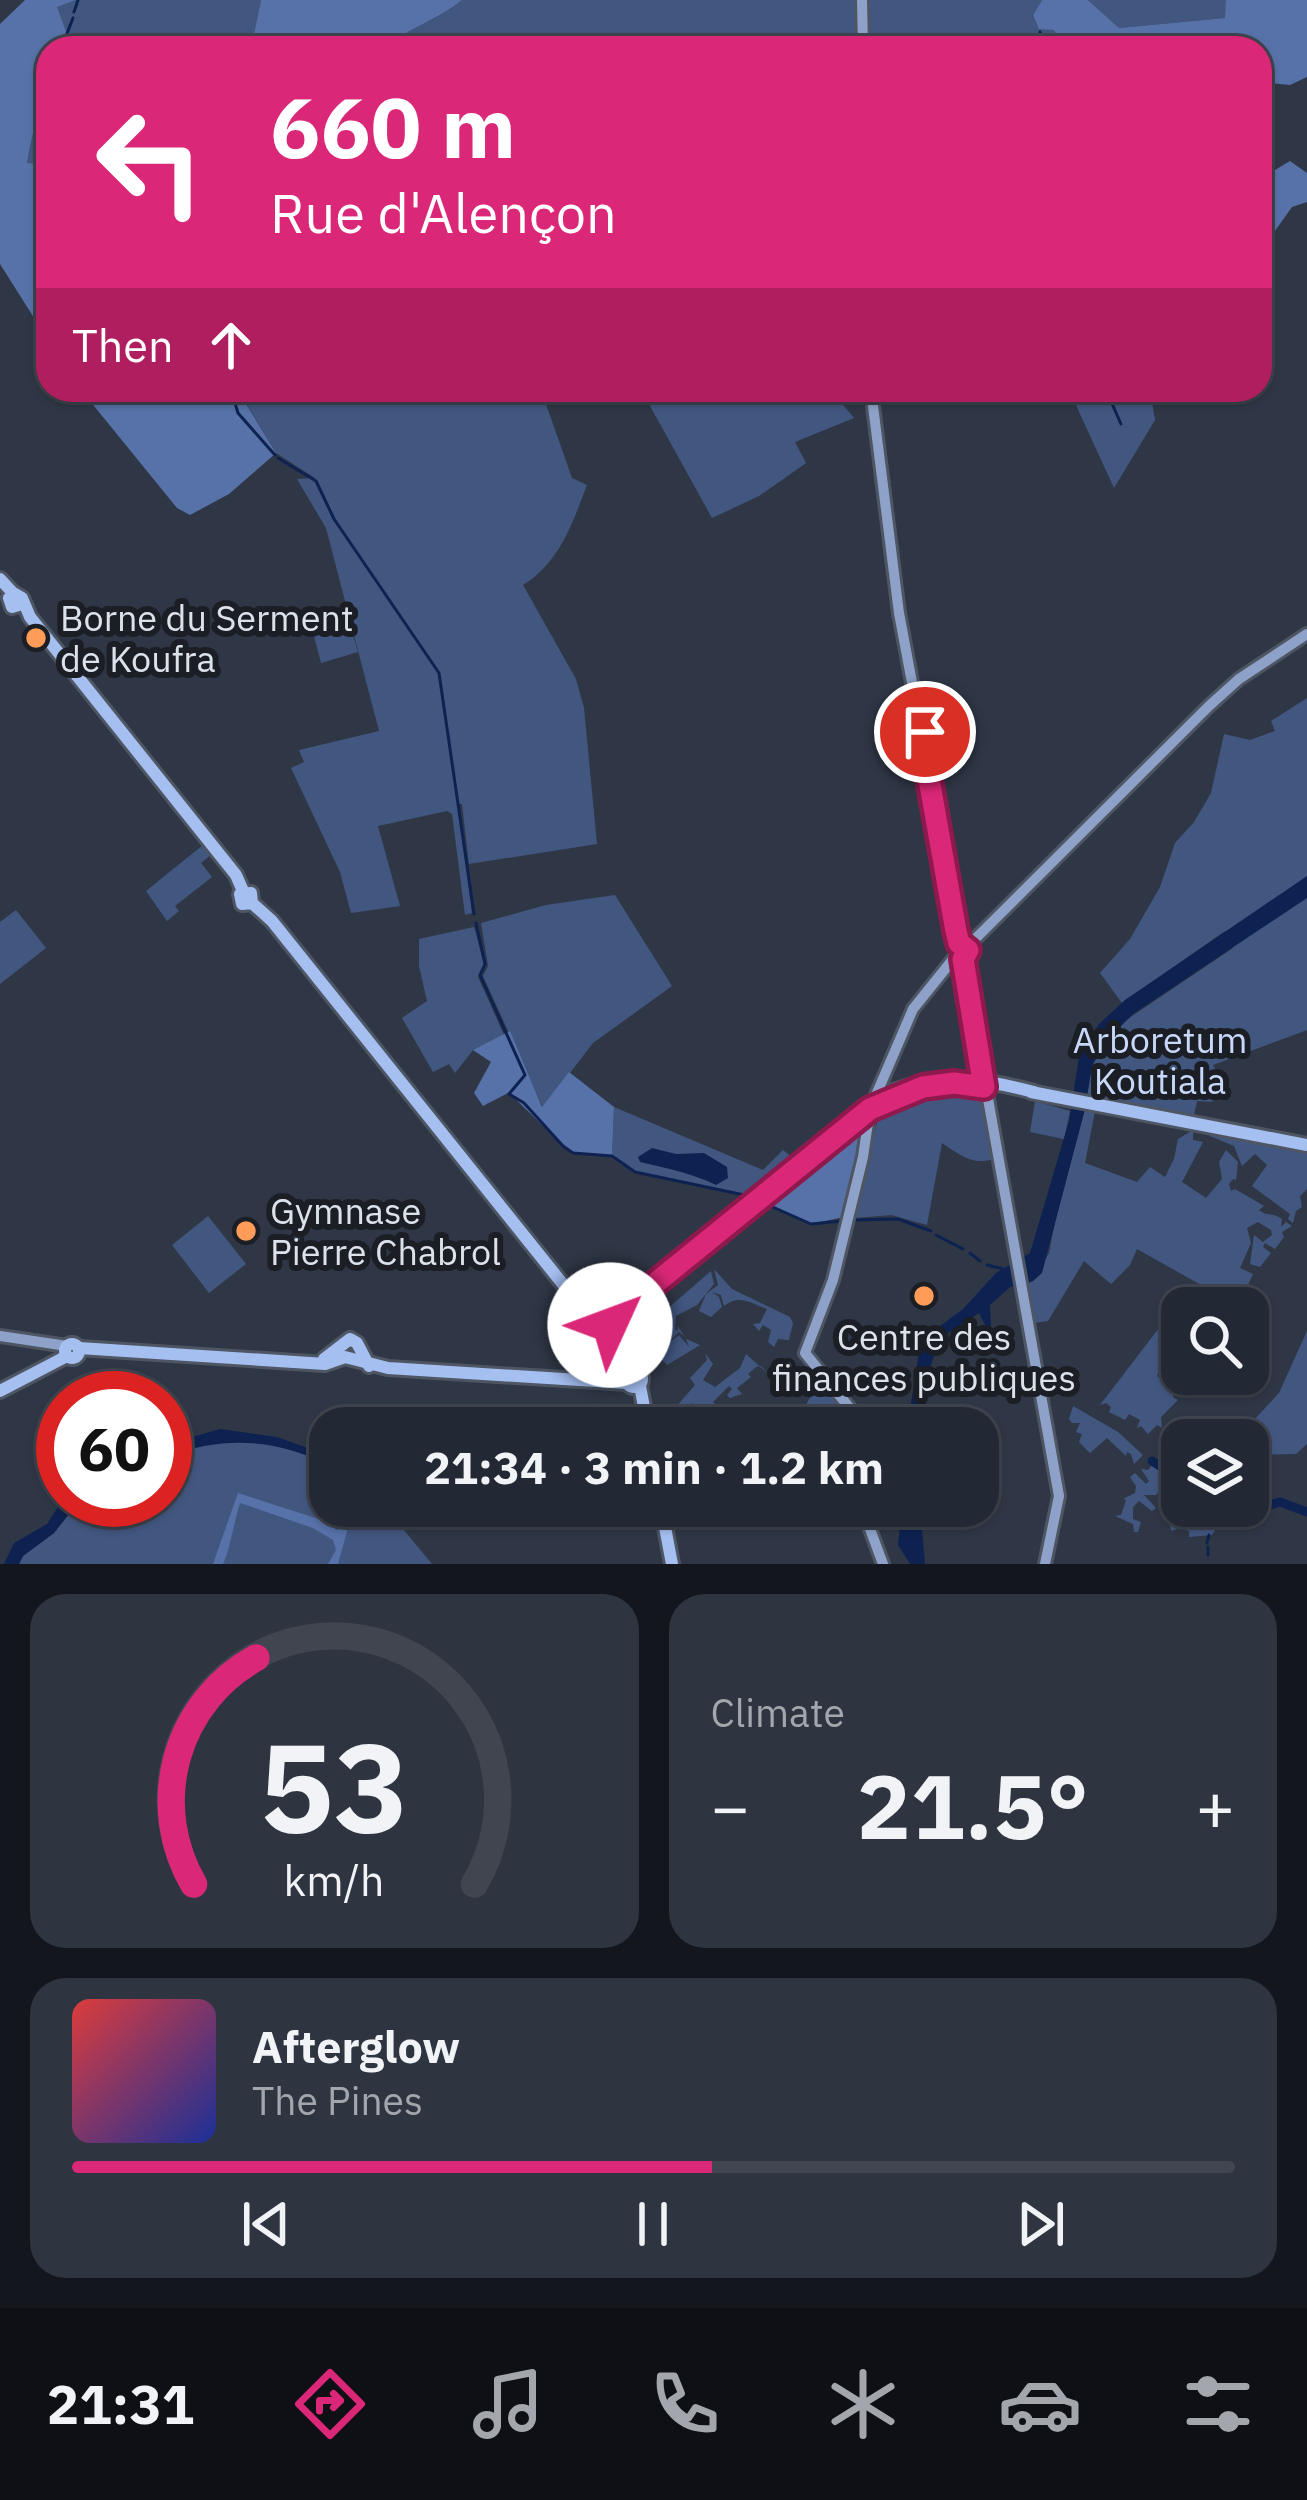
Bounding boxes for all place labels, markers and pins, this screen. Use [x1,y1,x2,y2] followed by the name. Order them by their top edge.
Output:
[60,594,354,682] place label: Borne du Serment de Koufra
[23,625,49,651] marker: Borne du Serment de Koufra
[874,681,976,783] pin
[270,1187,501,1275] place label: Gymnase Pierre Chabrol
[233,1218,259,1244] marker: Gymnase Pierre Chabrol
[911,1283,937,1309] marker: Centre des finances publiques
[772,1313,1076,1401] place label: Centre des finances publiques

